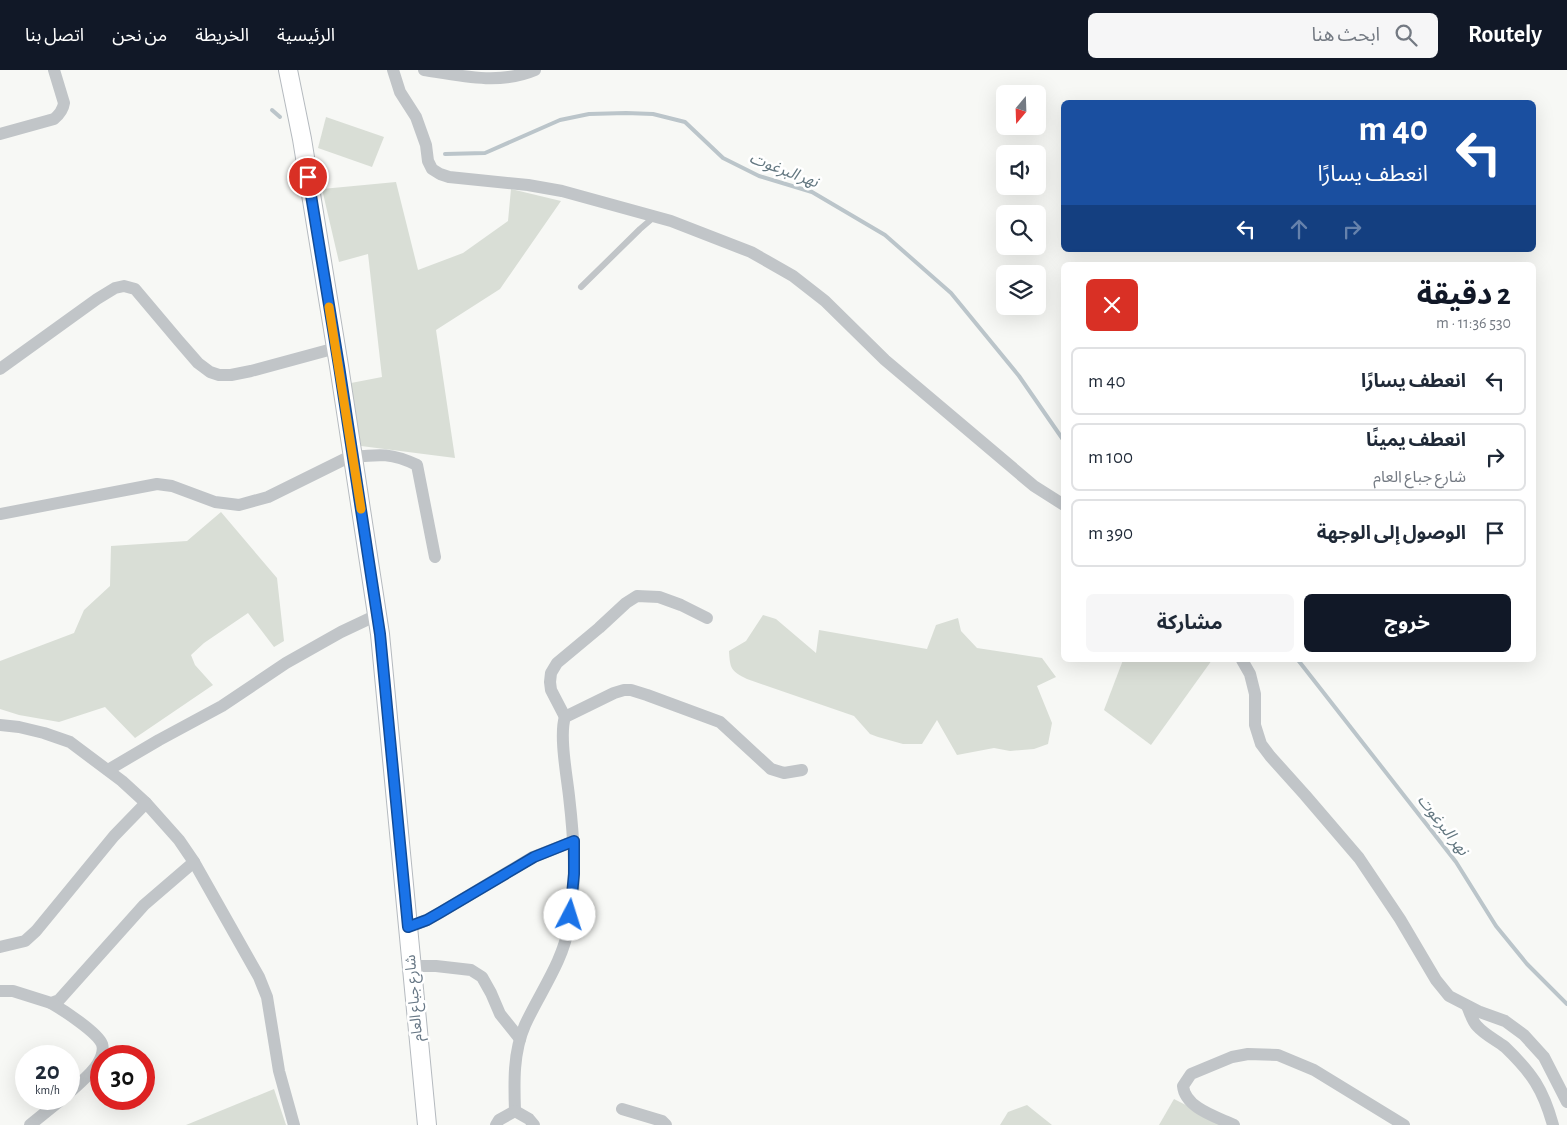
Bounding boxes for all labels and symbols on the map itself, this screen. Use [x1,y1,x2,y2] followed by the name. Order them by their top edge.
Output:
[996,85,1046,135] north arrow
[747,150,822,192] water label: نهر البرغوت
[287,156,329,198] pin
[1414,792,1472,860] water label: نهر البرغوت
[543,888,595,940] position arrow
[403,953,429,1042] street label: شارع جباع العام
[90,1045,155,1110] speed limit sign: 30

